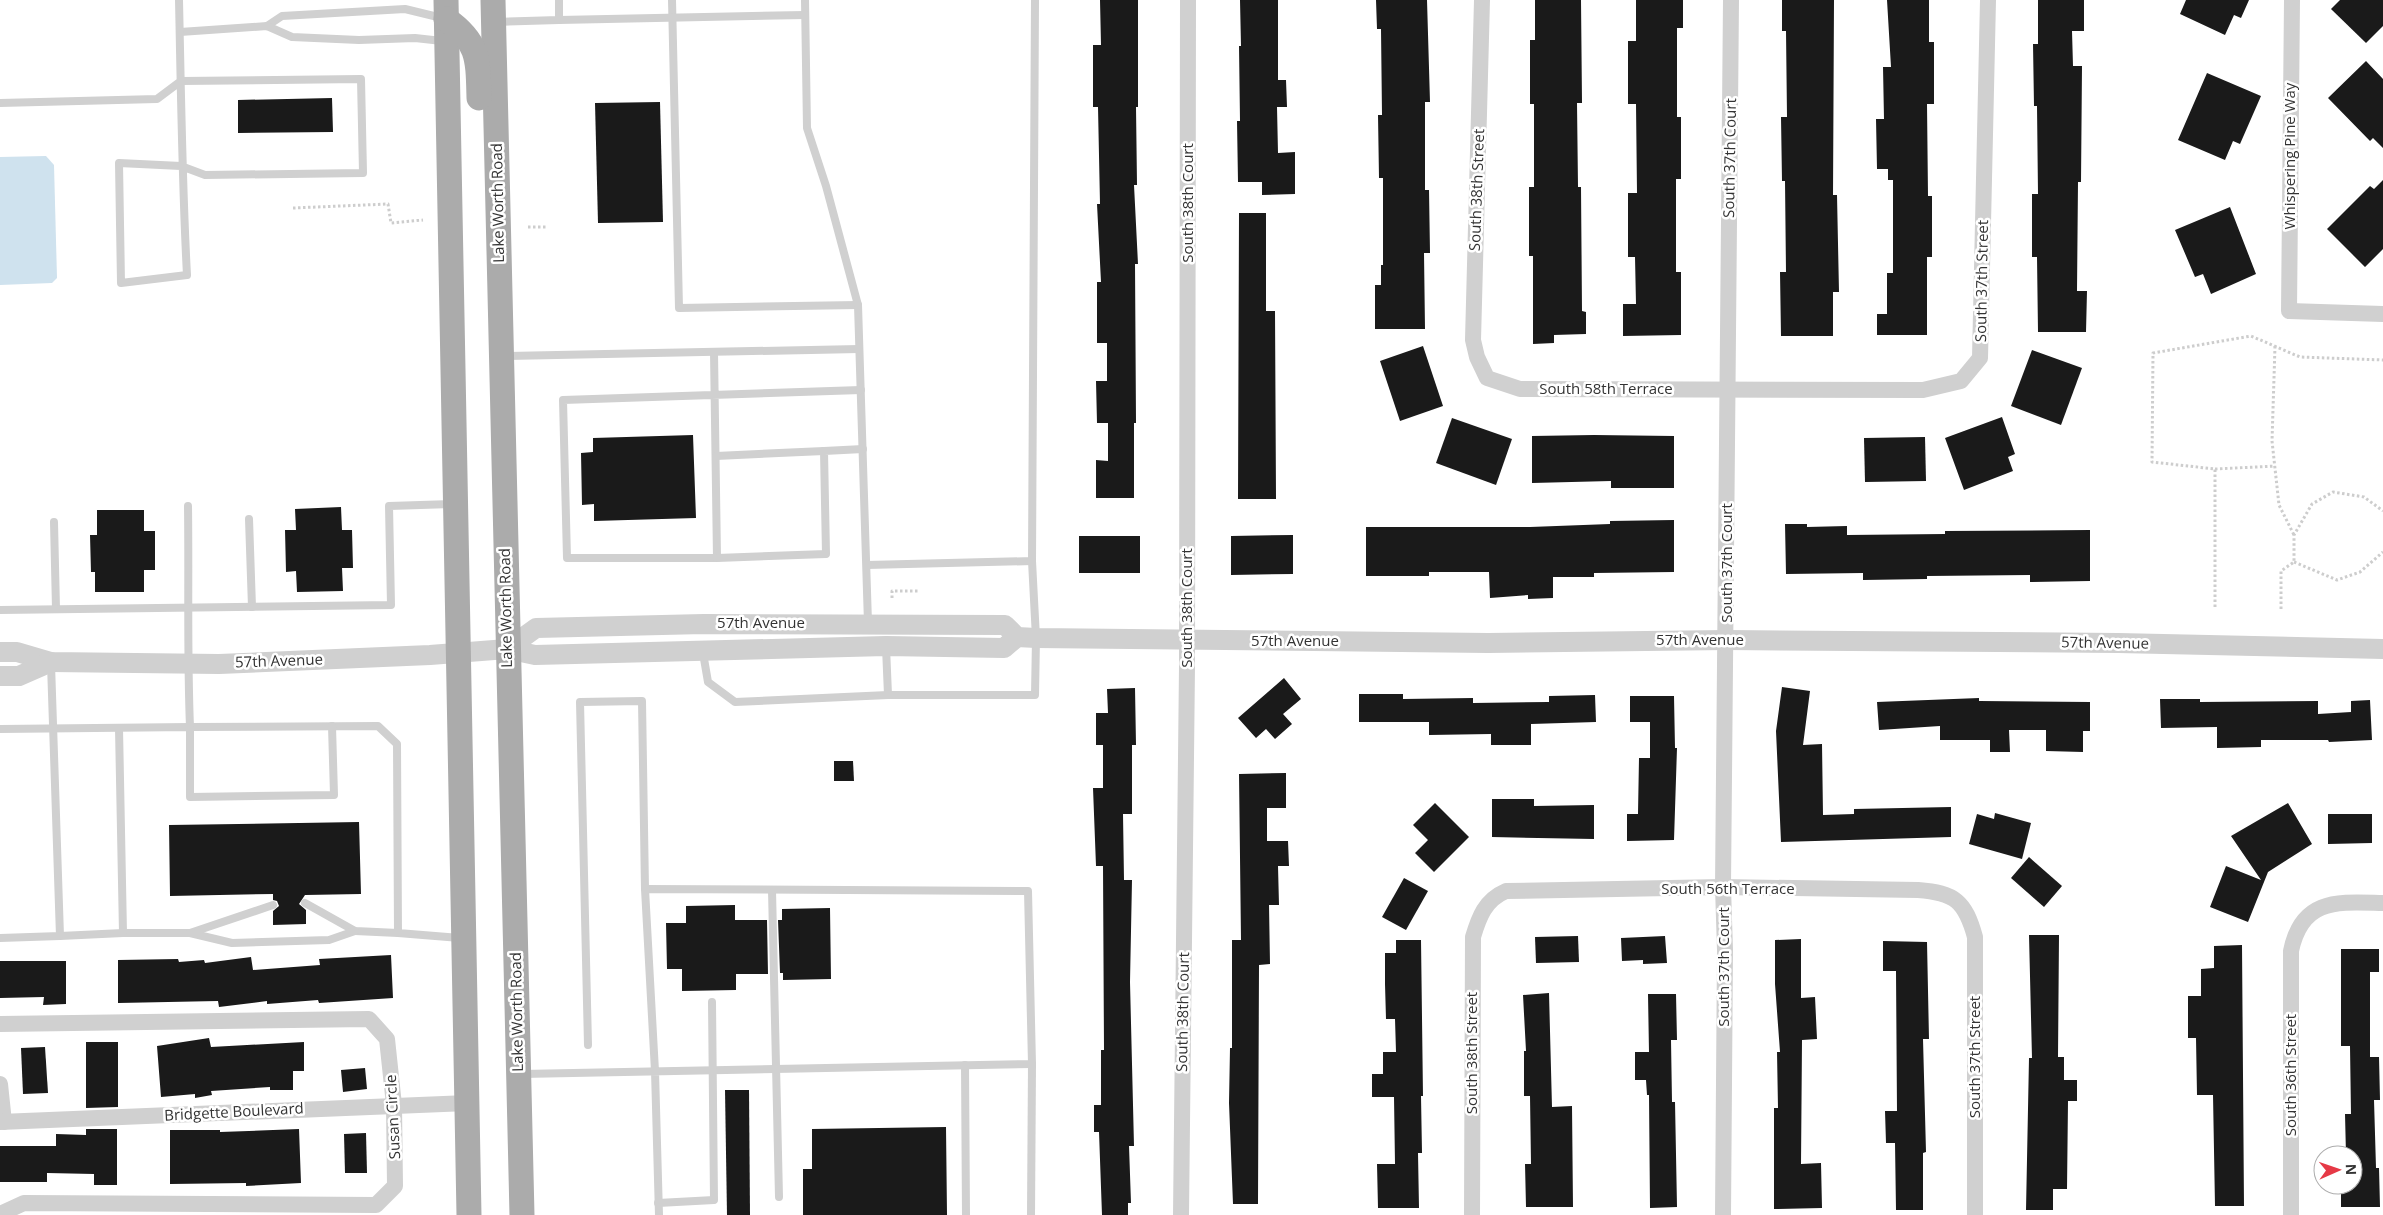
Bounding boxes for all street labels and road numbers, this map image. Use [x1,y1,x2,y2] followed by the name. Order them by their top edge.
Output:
[2279,82,2299,229] street label: Whispering Pine Way
[1718,98,1740,218] street label: South 37th Court
[1464,128,1488,251] street label: South 38th Street
[486,143,508,263] street label: Lake Worth Road
[1177,143,1197,263] street label: South 38th Court
[1970,220,1992,342] street label: South 37th Street
[1539,378,1673,398] street label: South 58th Terrace
[1716,503,1736,623] street label: South 37th Court
[494,548,516,668] street label: Lake Worth Road
[1176,548,1196,668] street label: South 38th Court
[717,612,805,632] street label: 57th Avenue
[1656,629,1744,649] street label: 57th Avenue
[1251,630,1339,650] street label: 57th Avenue
[2061,631,2149,653] street label: 57th Avenue
[235,648,323,672] street label: 57th Avenue
[1661,878,1795,898] street label: South 56th Terrace
[1713,907,1733,1027] street label: South 37th Court
[505,952,527,1072] street label: Lake Worth Road
[1171,952,1193,1072] street label: South 38th Court
[1461,992,1481,1114] street label: South 38th Street
[1964,996,1984,1118] street label: South 37th Street
[2280,1014,2300,1136] street label: South 36th Street
[380,1074,404,1160] street label: Susan Circle
[164,1097,304,1125] street label: Bridgette Boulevard

